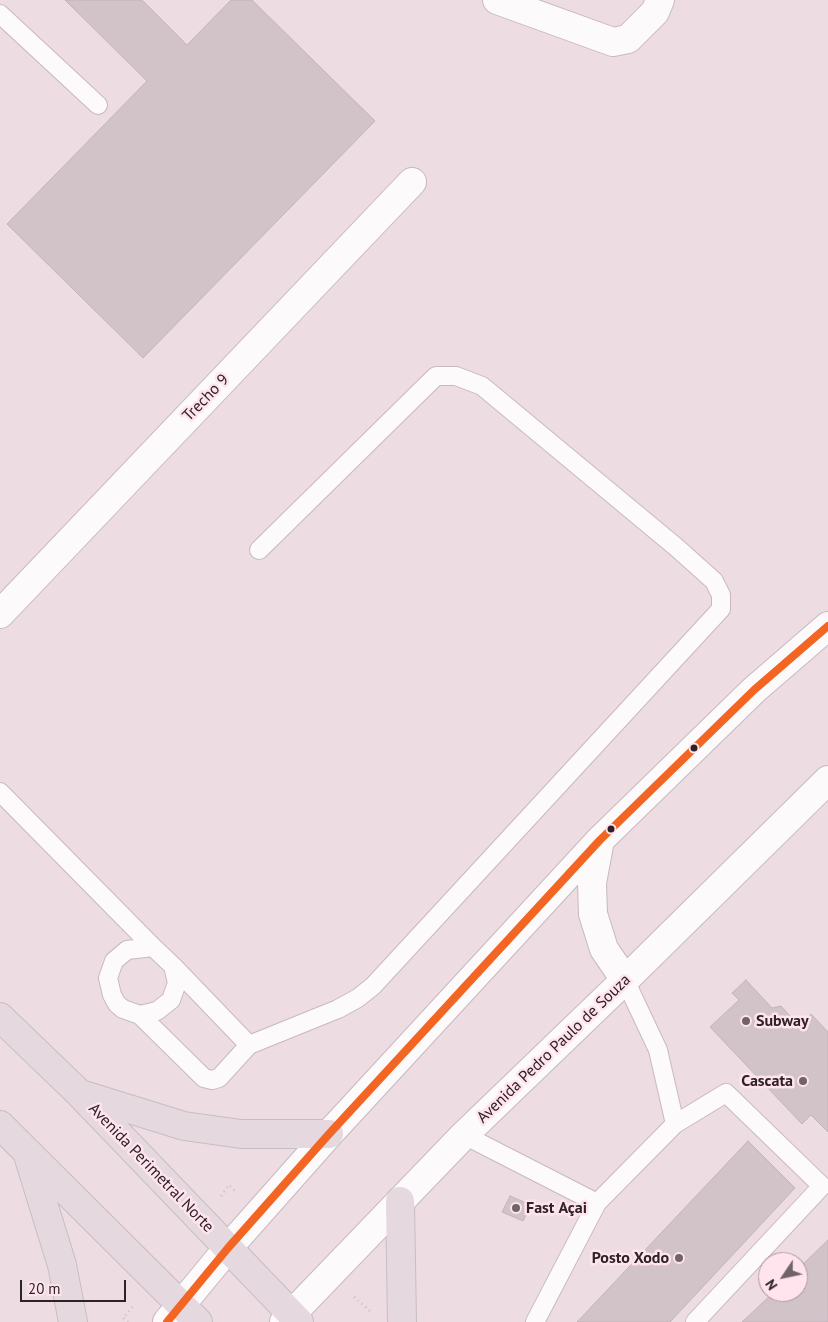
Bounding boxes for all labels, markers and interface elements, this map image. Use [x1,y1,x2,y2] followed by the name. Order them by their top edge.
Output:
[179,370,233,426] street label: Trecho 9
[689,743,699,753] unlabelled marker
[606,824,616,834] unlabelled marker
[473,971,635,1127] street label: Avenida Pedro Paulo de Souza
[756,1011,809,1031] place label: Subway
[740,1015,752,1027] marker: Subway
[741,1071,793,1091] place label: Cascata
[797,1075,809,1087] marker: Cascata
[84,1099,218,1237] street label: Avenida Perimetral Norte
[526,1198,587,1218] place label: Fast Açai
[510,1202,522,1214] marker: Fast Açai
[592,1248,669,1268] place label: Posto Xodo
[673,1252,685,1264] marker: Posto Xodo
[758,1252,808,1302] north arrow
[22,1270,129,1302] scale bar
[761,1276,781,1294] text: N
[28,1279,61,1298] text: 20 m

